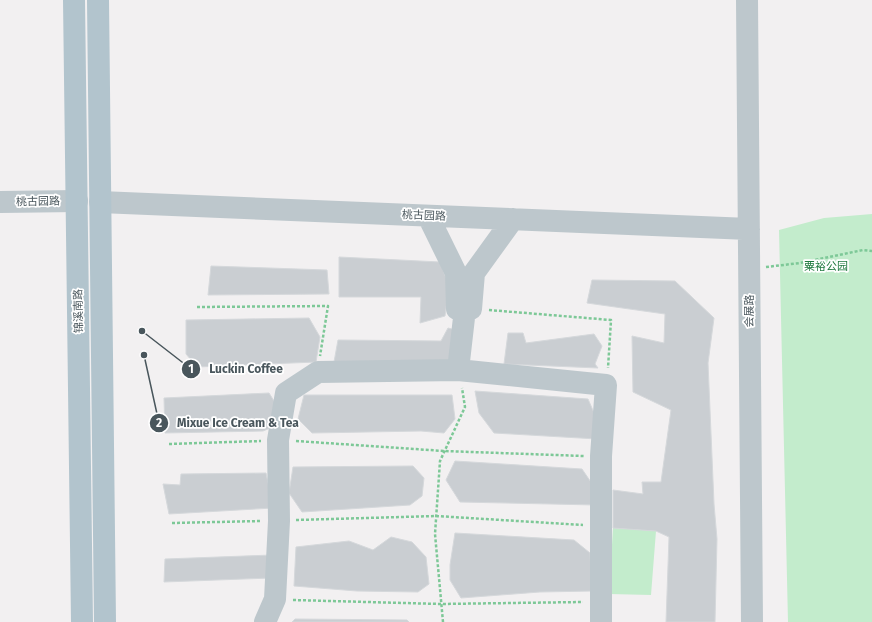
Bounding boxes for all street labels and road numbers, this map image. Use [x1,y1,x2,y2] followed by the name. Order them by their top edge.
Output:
[16,195,60,208] street label: 桃古园路
[402,208,446,223] street label: 桃古园路
[72,289,85,333] street label: 锦溪南路
[743,295,756,328] street label: 会展路

